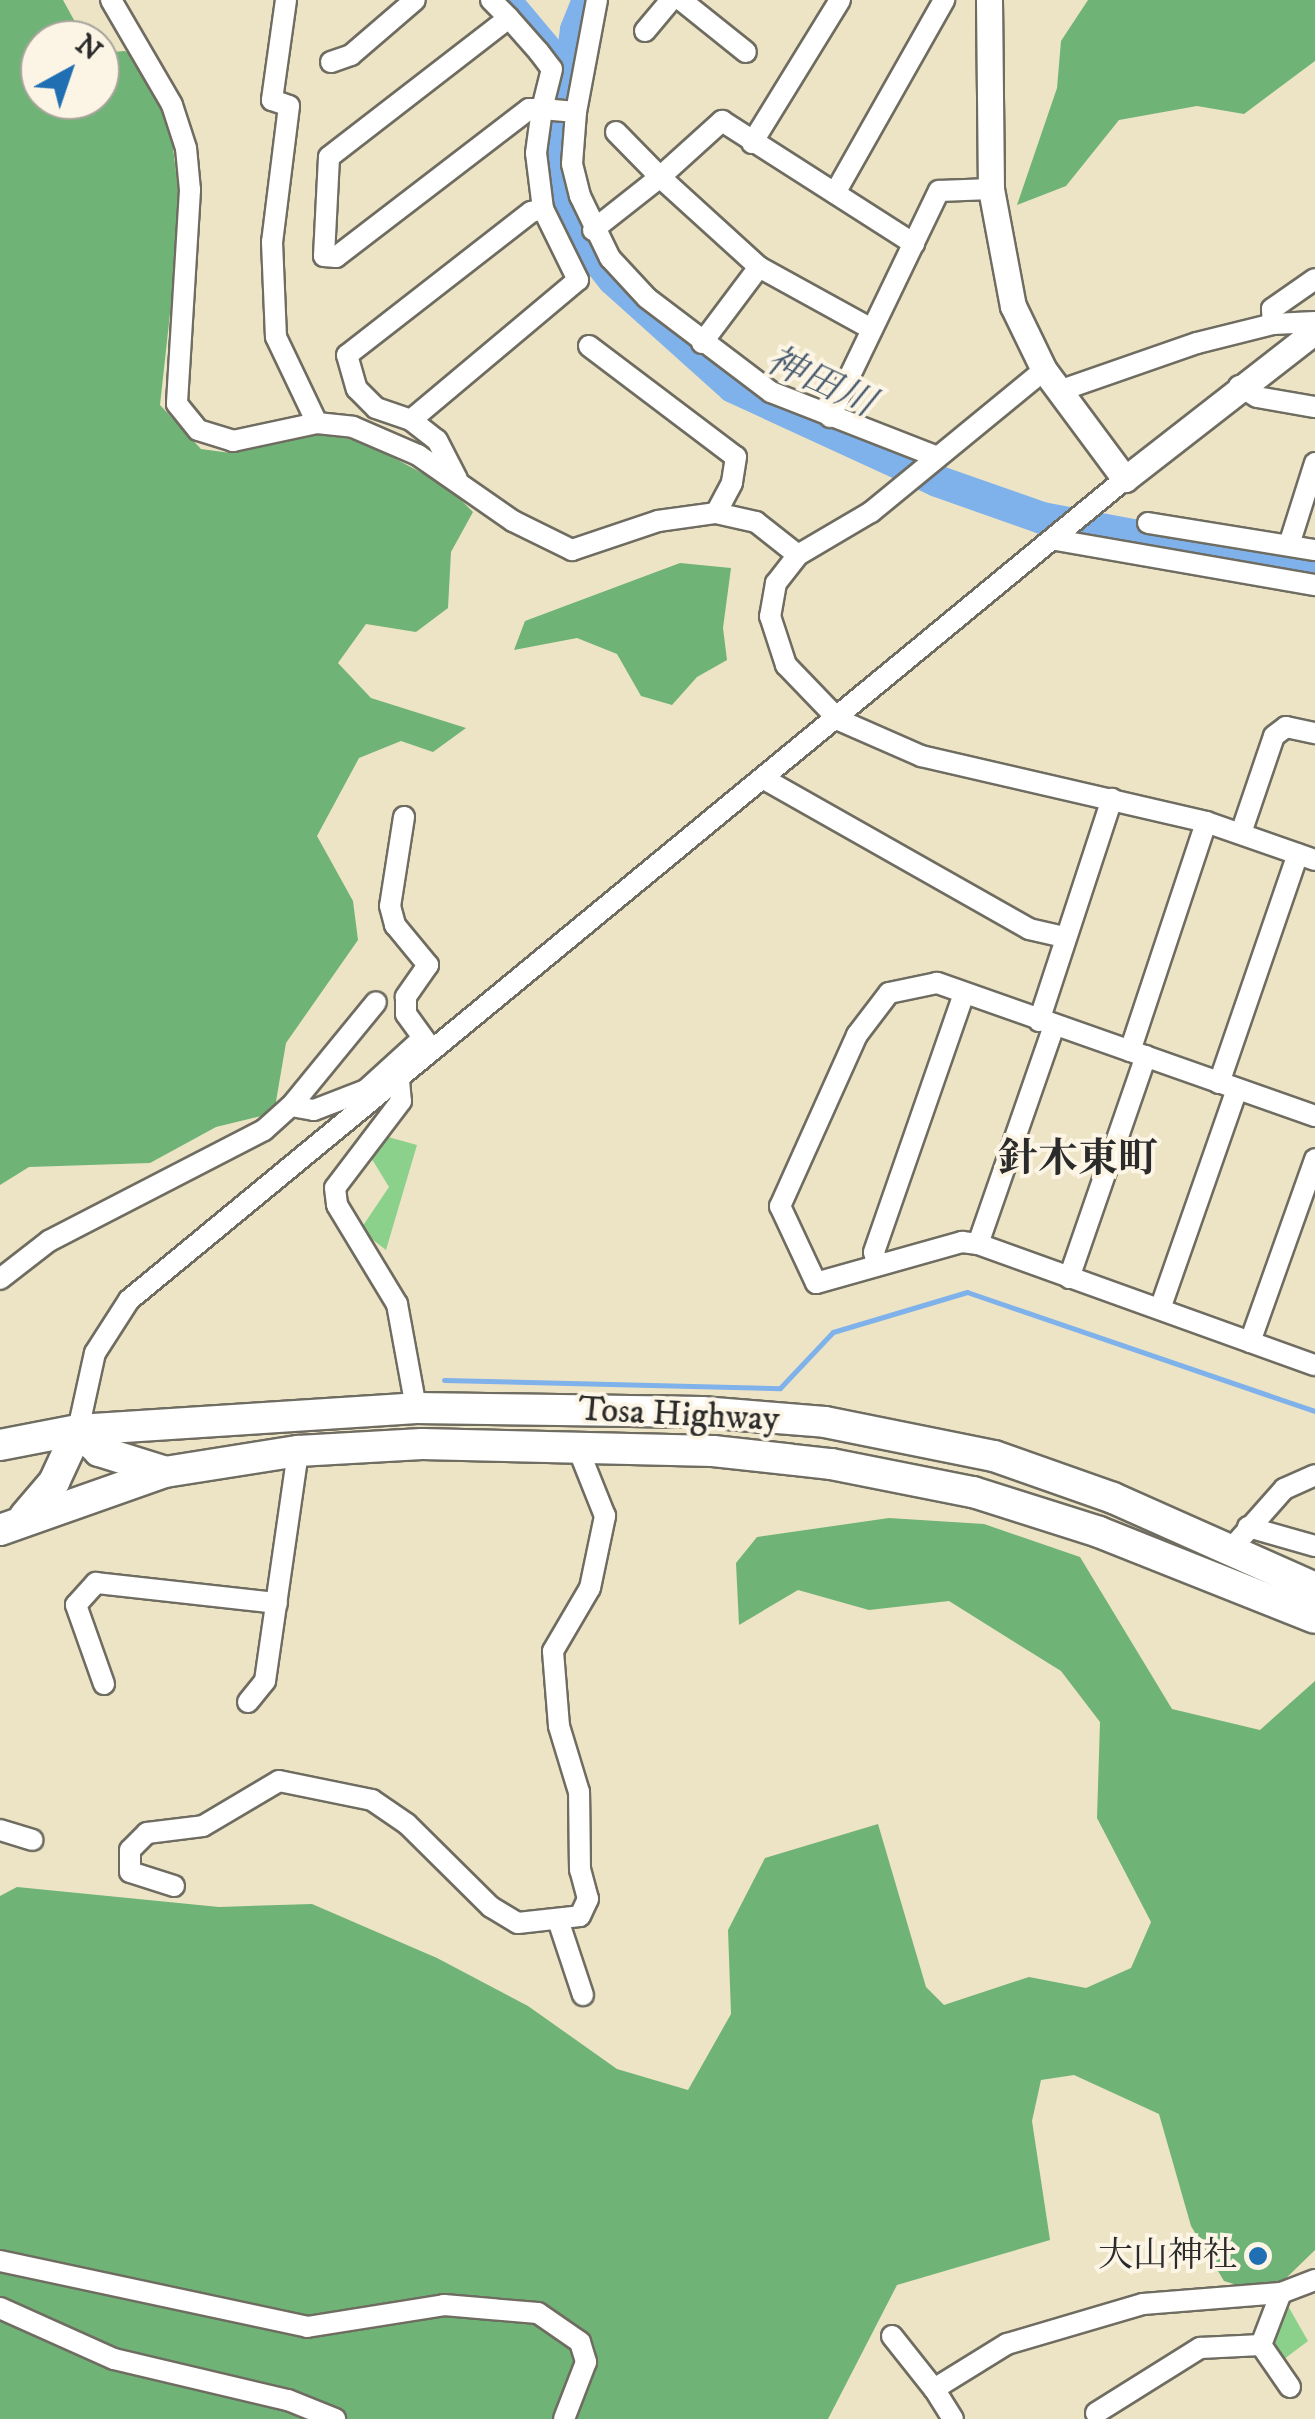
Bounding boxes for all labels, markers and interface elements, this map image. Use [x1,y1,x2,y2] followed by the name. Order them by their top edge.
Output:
[20,20,120,120] north arrow
[68,27,108,69] text: N
[759,338,881,428] water label: 神田川
[998,1136,1158,1184] district label: 針木東町
[577,1389,781,1441] street label: Tosa Highway
[1098,2235,1238,2277] place label: 大山神社
[1247,2245,1269,2267] marker: 大山神社

